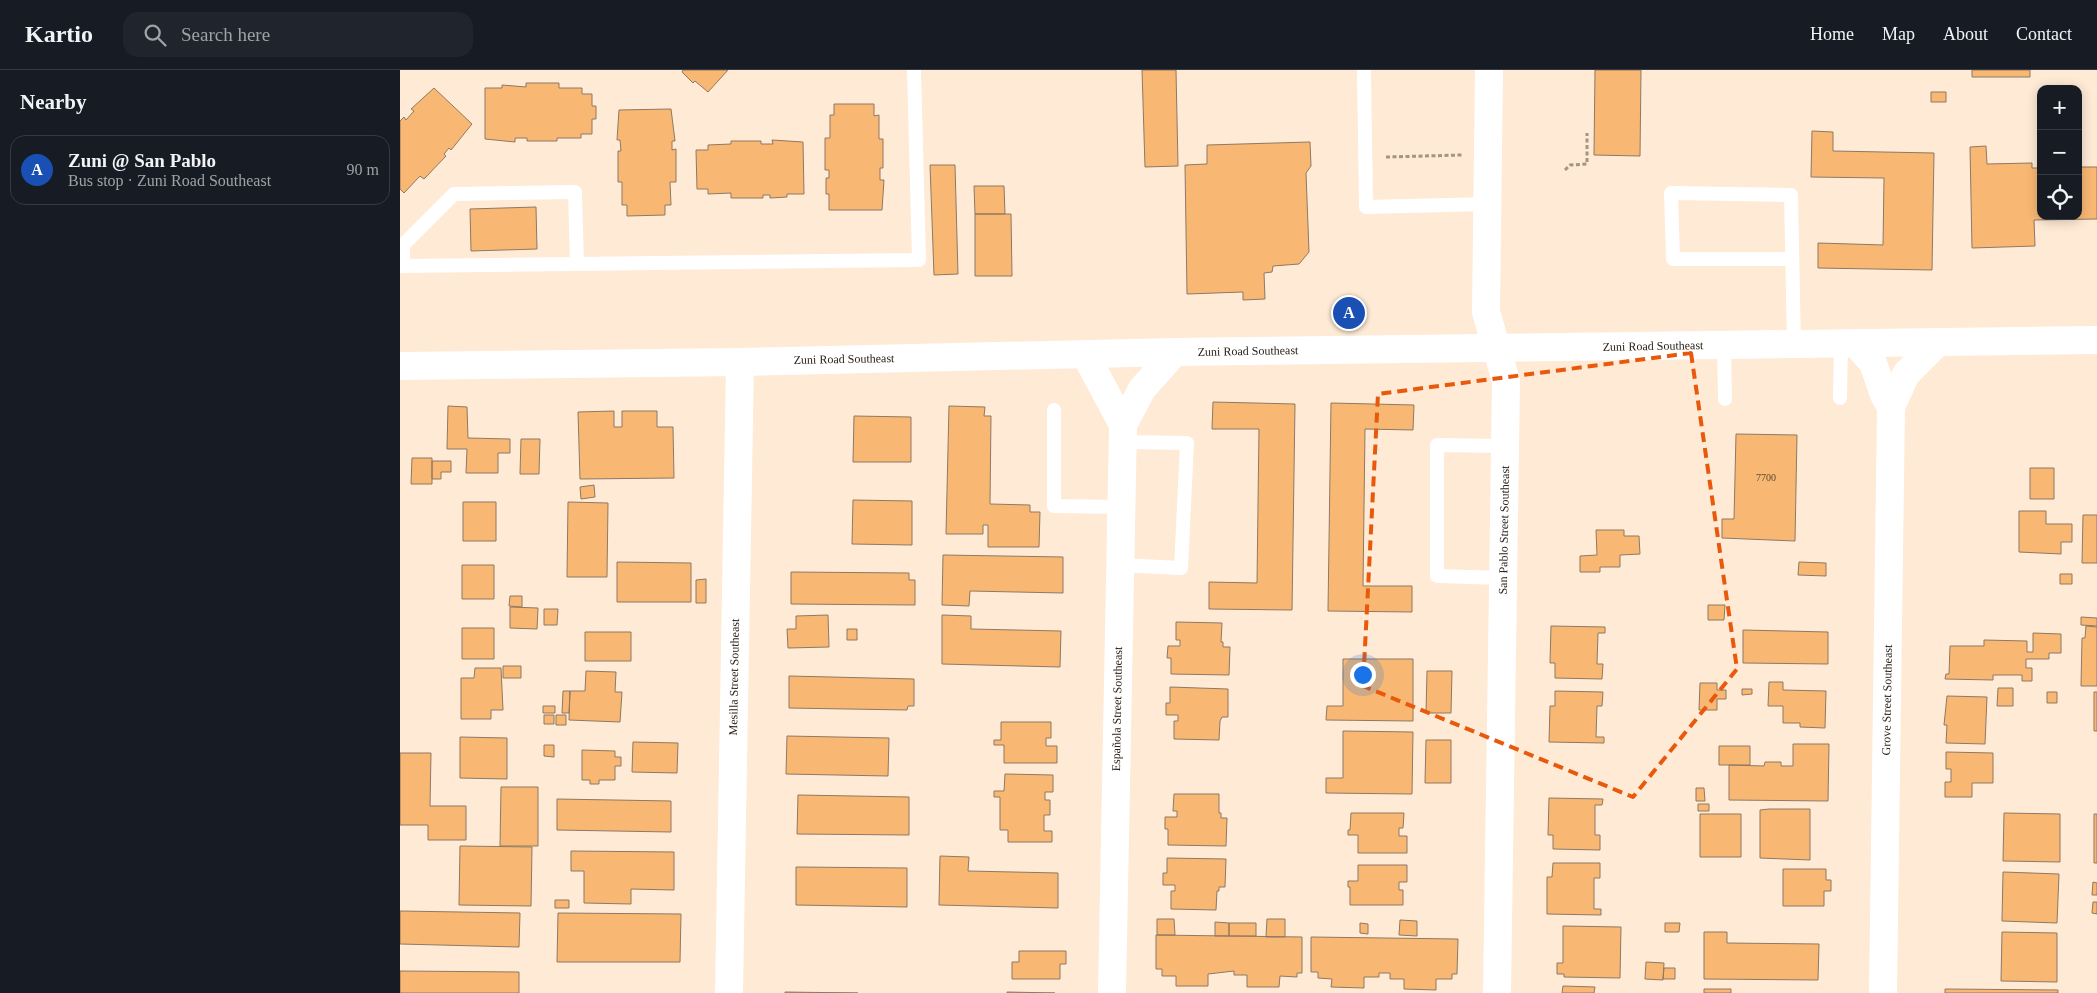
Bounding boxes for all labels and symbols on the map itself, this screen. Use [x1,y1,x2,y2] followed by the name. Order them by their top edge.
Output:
[1333,294,1365,332] pin: A
[1603,338,1704,354] street label: Zuni Road Southeast
[1198,343,1299,359] street label: Zuni Road Southeast
[794,351,895,367] street label: Zuni Road Southeast
[1496,465,1512,595] street label: San Pablo Street Southeast
[1756,472,1776,483] house number: 7700
[726,618,742,735] street label: Mesilla Street Southeast
[1879,644,1895,755] street label: Grove Street Southeast
[1109,646,1125,771] street label: Española Street Southeast
[1350,662,1376,688] your location

